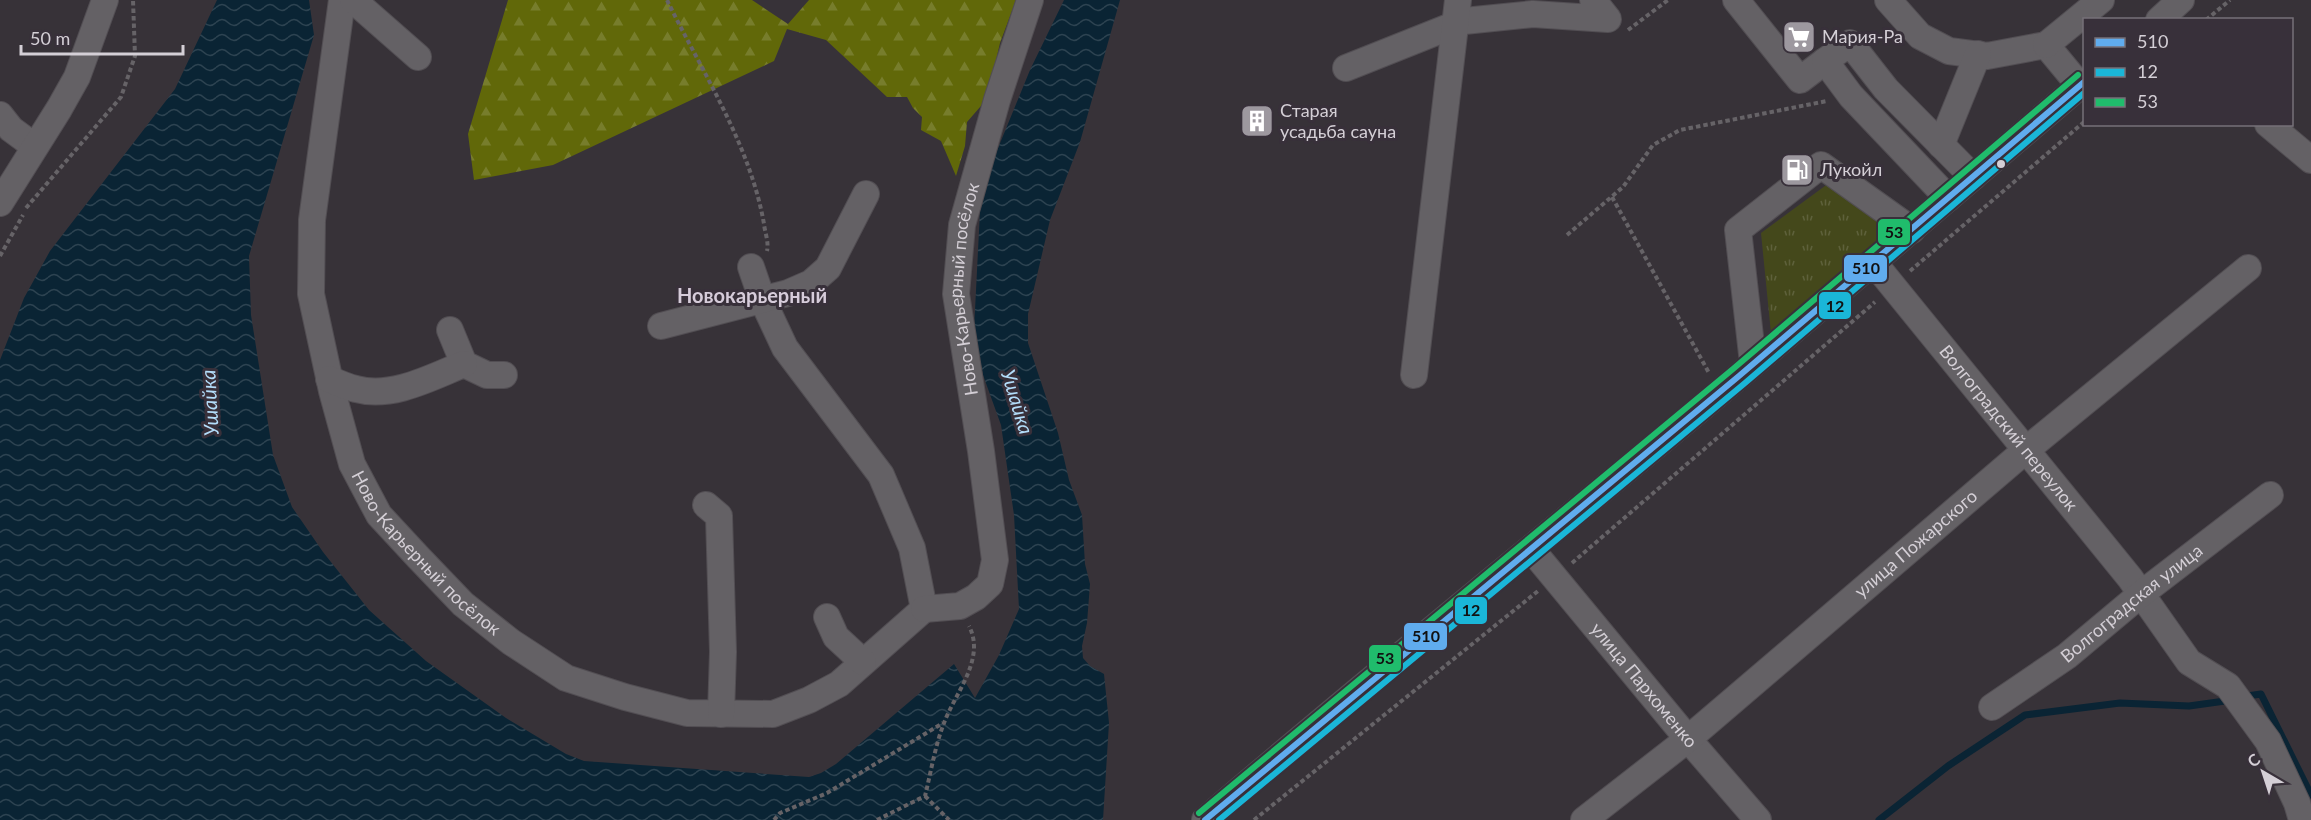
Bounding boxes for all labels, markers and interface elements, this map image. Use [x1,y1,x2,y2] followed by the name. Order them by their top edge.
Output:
[21,18,183,56] scale bar
[2083,18,2293,126] legend
[1781,19,1817,55] supermarket icon: Мария-Ра
[1822,25,1903,47] place label: Мария-Ра
[30,27,70,49] text: 50 m
[2137,30,2168,52] text: 510
[2137,60,2158,82] text: 12
[2137,90,2158,112] text: 53
[1280,99,1396,142] place label: Старая усадьба сауна
[1239,103,1275,139] building icon: Старая усадьба сауна
[1779,152,1815,188] fuel station icon: Лукойл
[1819,158,1882,180] place label: Лукойл
[1995,158,2007,170] unlabelled marker
[944,179,984,397] street label: Ново-Карьерный посёлок
[1877,218,1911,246] line badge: 53
[1885,222,1903,241] text: 53
[1843,254,1888,283] line badge: 510
[1852,258,1880,277] text: 510
[677,283,827,307] district label: Новокарьерный
[1818,291,1852,320] line badge: 12
[1826,296,1844,315] text: 12
[1935,340,2084,516] street label: Волгоградский переулок
[997,366,1039,437] water label: Ушайка
[195,369,223,437] water label: Ушайка
[348,467,506,640] street label: Ново-Карьерный посёлок
[1849,484,1982,602] street label: улица Пожарского
[2056,539,2206,667] street label: Волгоградская улица
[1454,596,1488,625] line badge: 12
[1462,600,1480,619] text: 12
[1586,618,1703,752] street label: улица Пархоменко
[1403,622,1448,651] line badge: 510
[1412,626,1440,645] text: 510
[1368,644,1402,673] line badge: 53
[1376,648,1394,667] text: 53
[2233,742,2293,802] north arrow
[2243,749,2264,771] text: С

